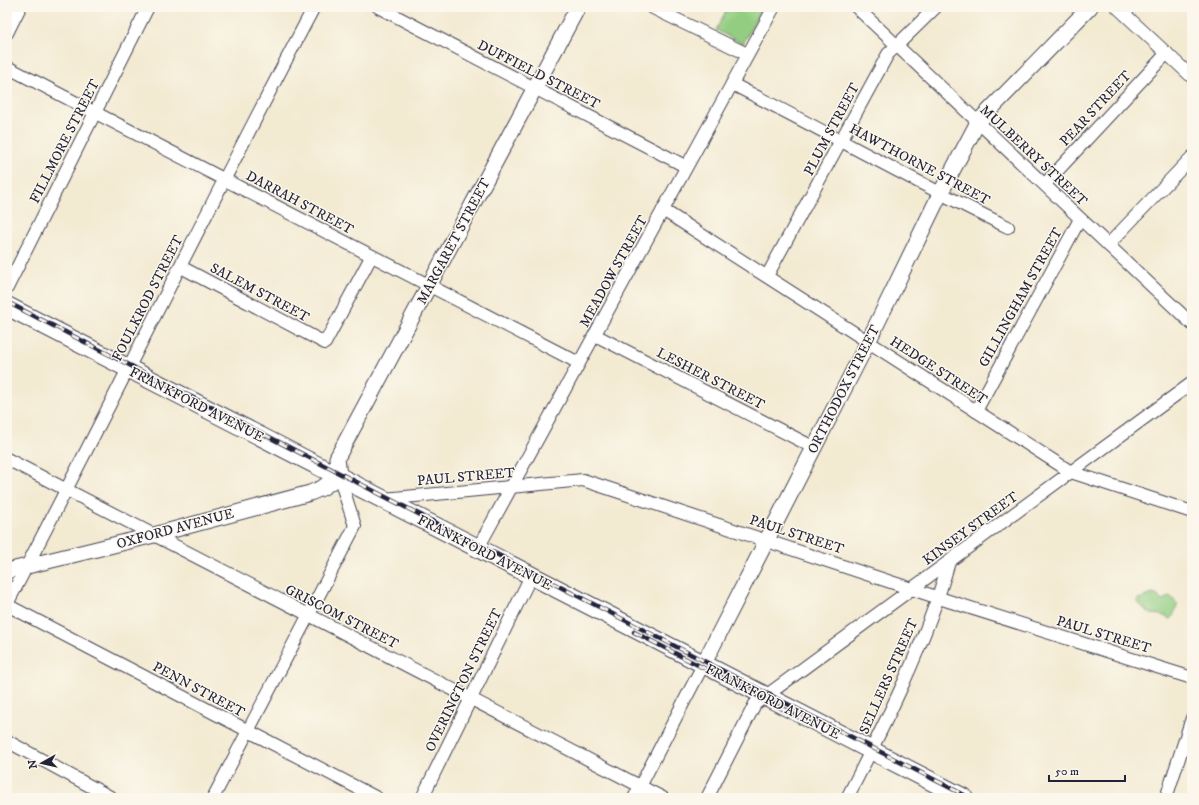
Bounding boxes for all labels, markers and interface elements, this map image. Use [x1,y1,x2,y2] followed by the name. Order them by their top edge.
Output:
[474,36,603,114] street label: DUFFIELD STREET
[1056,67,1136,150] street label: PEAR STREET
[26,76,104,207] street label: FILLMORE STREET
[800,80,864,179] street label: PLUM STREET
[976,101,1091,210] street label: MULBERRY STREET
[846,120,993,210] street label: HAWTHORNE STREET
[243,167,357,239] street label: DARRAH STREET
[413,175,495,308] street label: MARGARET STREET
[576,212,652,331] street label: MEADOW STREET
[975,224,1067,370] street label: GILLINGHAM STREET
[108,232,188,365] street label: FOULKROD STREET
[207,259,313,327] street label: SALEM STREET
[804,322,884,457] street label: ORTHODOX STREET
[886,333,991,409] street label: HEDGE STREET
[653,344,768,414] street label: LESHER STREET
[126,363,267,447] street label: FRANKFORD AVENUE
[416,464,516,490] street label: PAUL STREET
[919,488,1022,570] street label: KINSEY STREET
[115,505,236,553] street label: OXFORD AVENUE
[414,511,555,595] street label: FRANKFORD AVENUE
[747,511,846,559] street label: PAUL STREET
[282,581,402,653] street label: GRISCOM STREET
[421,605,507,755] street label: OVERINGTON STREET
[1054,612,1154,658] street label: PAUL STREET
[855,615,923,737] street label: SELLERS STREET
[149,658,248,722] street label: PENN STREET
[702,660,843,744] street label: FRANKFORD AVENUE
[22,743,62,783] north arrow
[1049,757,1125,783] scale bar
[26,759,41,770] text: N
[1055,764,1079,779] text: 50 m

